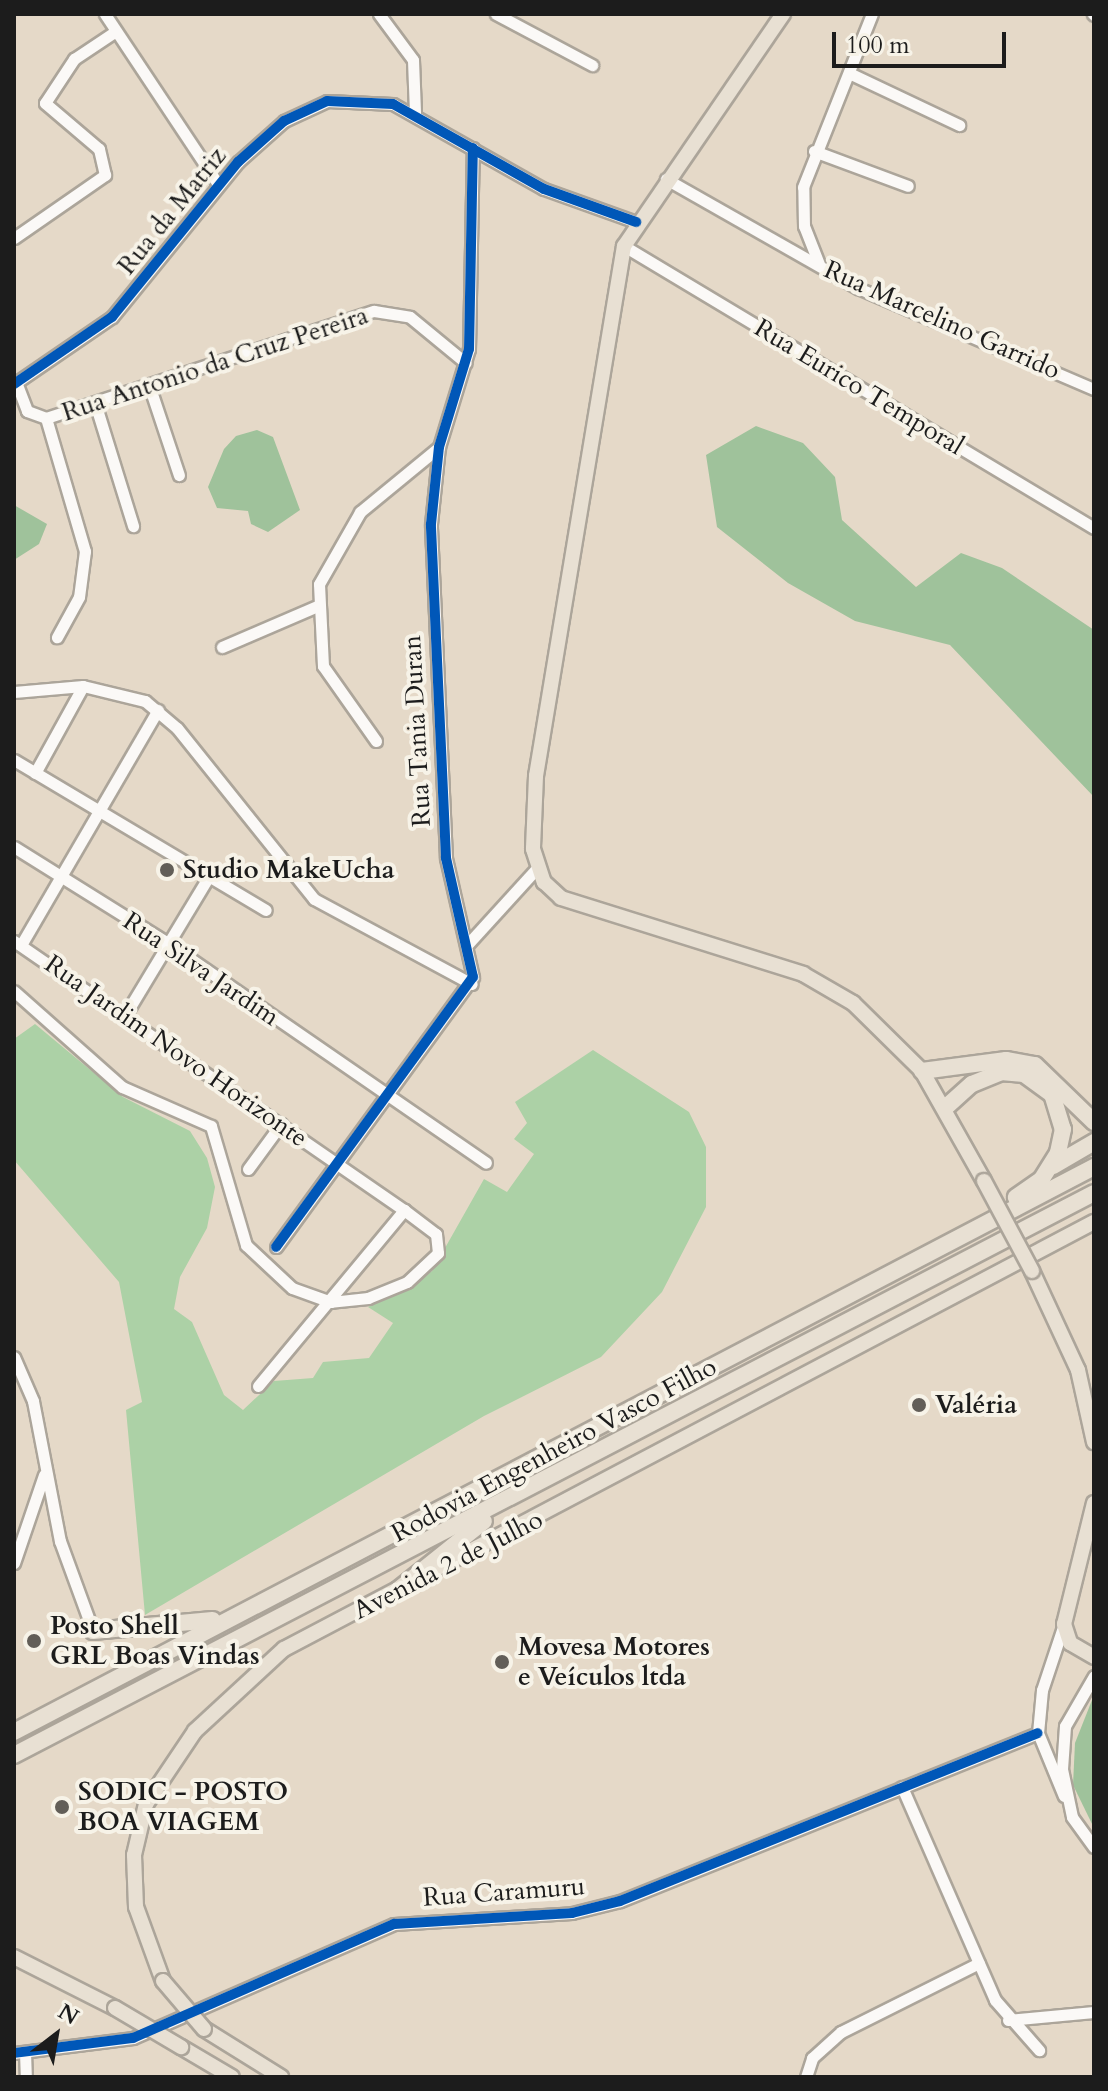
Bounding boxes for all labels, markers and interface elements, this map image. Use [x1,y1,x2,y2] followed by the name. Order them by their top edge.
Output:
[836,16,1010,66] scale bar
[846,29,910,62] text: 100 m
[111,141,233,281] street label: Rua da Matriz
[819,254,1065,386] street label: Rua Marcelino Garrido
[58,300,372,428] street label: Rua Antonio da Cruz Pereira
[749,312,969,462] street label: Rua Eurico Temporal
[396,634,438,828] street label: Rua Tania Duran
[183,854,395,886] place label: Studio MakeUcha
[158,861,176,879] marker: Studio MakeUcha
[117,905,285,1033] street label: Rua Silva Jardim
[39,948,313,1154] street label: Rua Jardim Novo Horizonte
[386,1351,722,1549] street label: Rodovia Engenheiro Vasco Filho
[935,1389,1017,1421] place label: Valéria
[910,1396,928,1414] marker: Valéria
[348,1504,548,1626] street label: Avenida 2 de Julho
[50,1610,260,1672] place label: Posto Shell GRL Boas Vindas
[518,1631,710,1692] place label: Movesa Motores e Veículos ltda
[25,1632,43,1650] marker: Posto Shell GRL Boas Vindas
[493,1653,511,1671] marker: Movesa Motores e Veículos ltda
[78,1776,288,1838] place label: SODIC - POSTO BOA VIAGEM
[53,1798,71,1816] marker: SODIC - POSTO BOA VIAGEM
[422,1871,586,1913] street label: Rua Caramuru
[16,1995,96,2075] north arrow
[52,1997,84,2032] text: N

